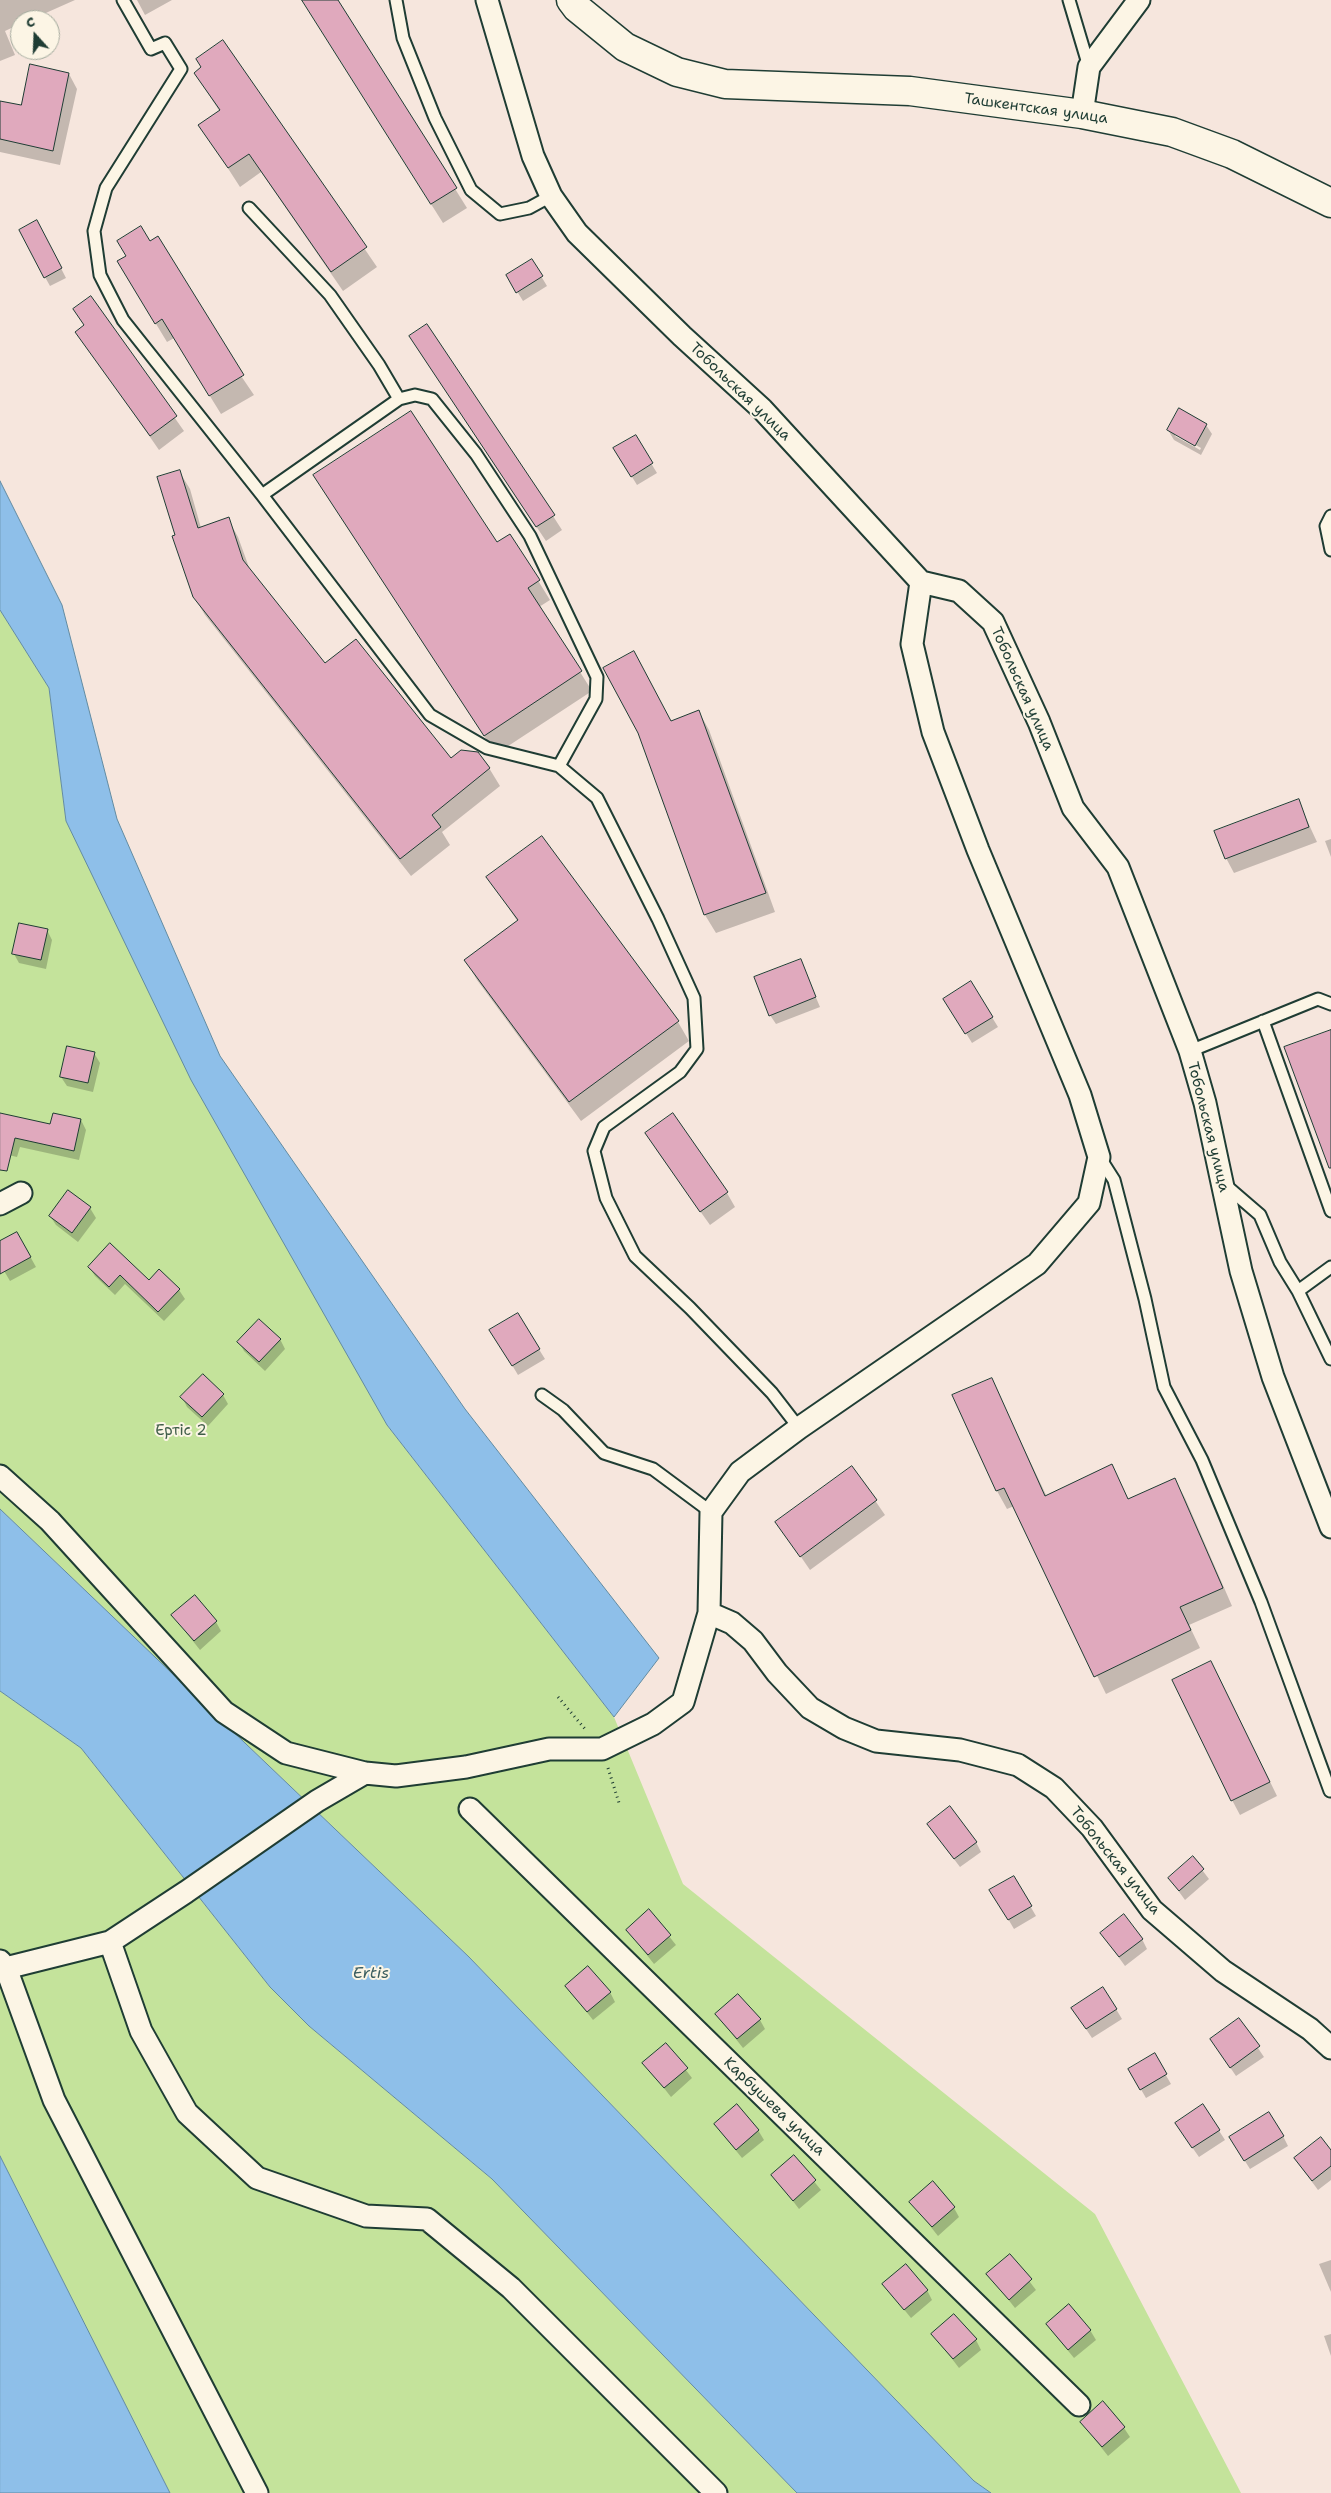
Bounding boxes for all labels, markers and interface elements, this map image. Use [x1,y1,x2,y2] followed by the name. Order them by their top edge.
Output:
[10,10,60,60] north arrow
[23,12,37,32] text: С
[963,90,1109,128] street label: Ташкентская улица
[686,339,794,445] street label: Тобольская улица
[987,624,1057,754] street label: Тобольская улица
[1183,1060,1233,1194] street label: Тобольская улица
[155,1422,207,1440] park label: Ертіс 2
[1066,1803,1164,1919] street label: Тобольская улица
[353,1964,389,1984] water label: Ertis
[720,2054,828,2160] street label: Карбушева улица

